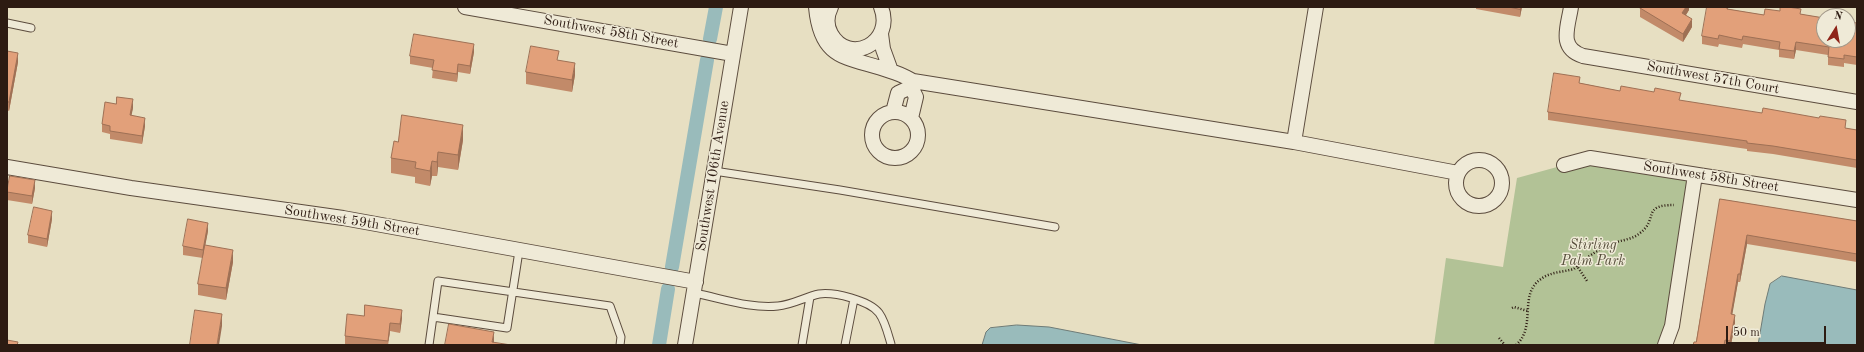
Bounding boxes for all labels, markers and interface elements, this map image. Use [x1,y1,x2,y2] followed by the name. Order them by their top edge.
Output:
[1816,8,1856,48] north arrow
[1833,11,1843,23] text: N
[542,12,680,52] street label: Southwest 58th Street
[1645,58,1781,98] street label: Southwest 57th Court
[693,99,733,253] street label: Southwest 106th Avenue
[1642,158,1780,196] street label: Southwest 58th Street
[283,202,421,240] street label: Southwest 59th Street
[1561,237,1625,270] park label: Stirling Palm Park
[1728,318,1828,344] scale bar
[1733,327,1760,339] text: 50 m

